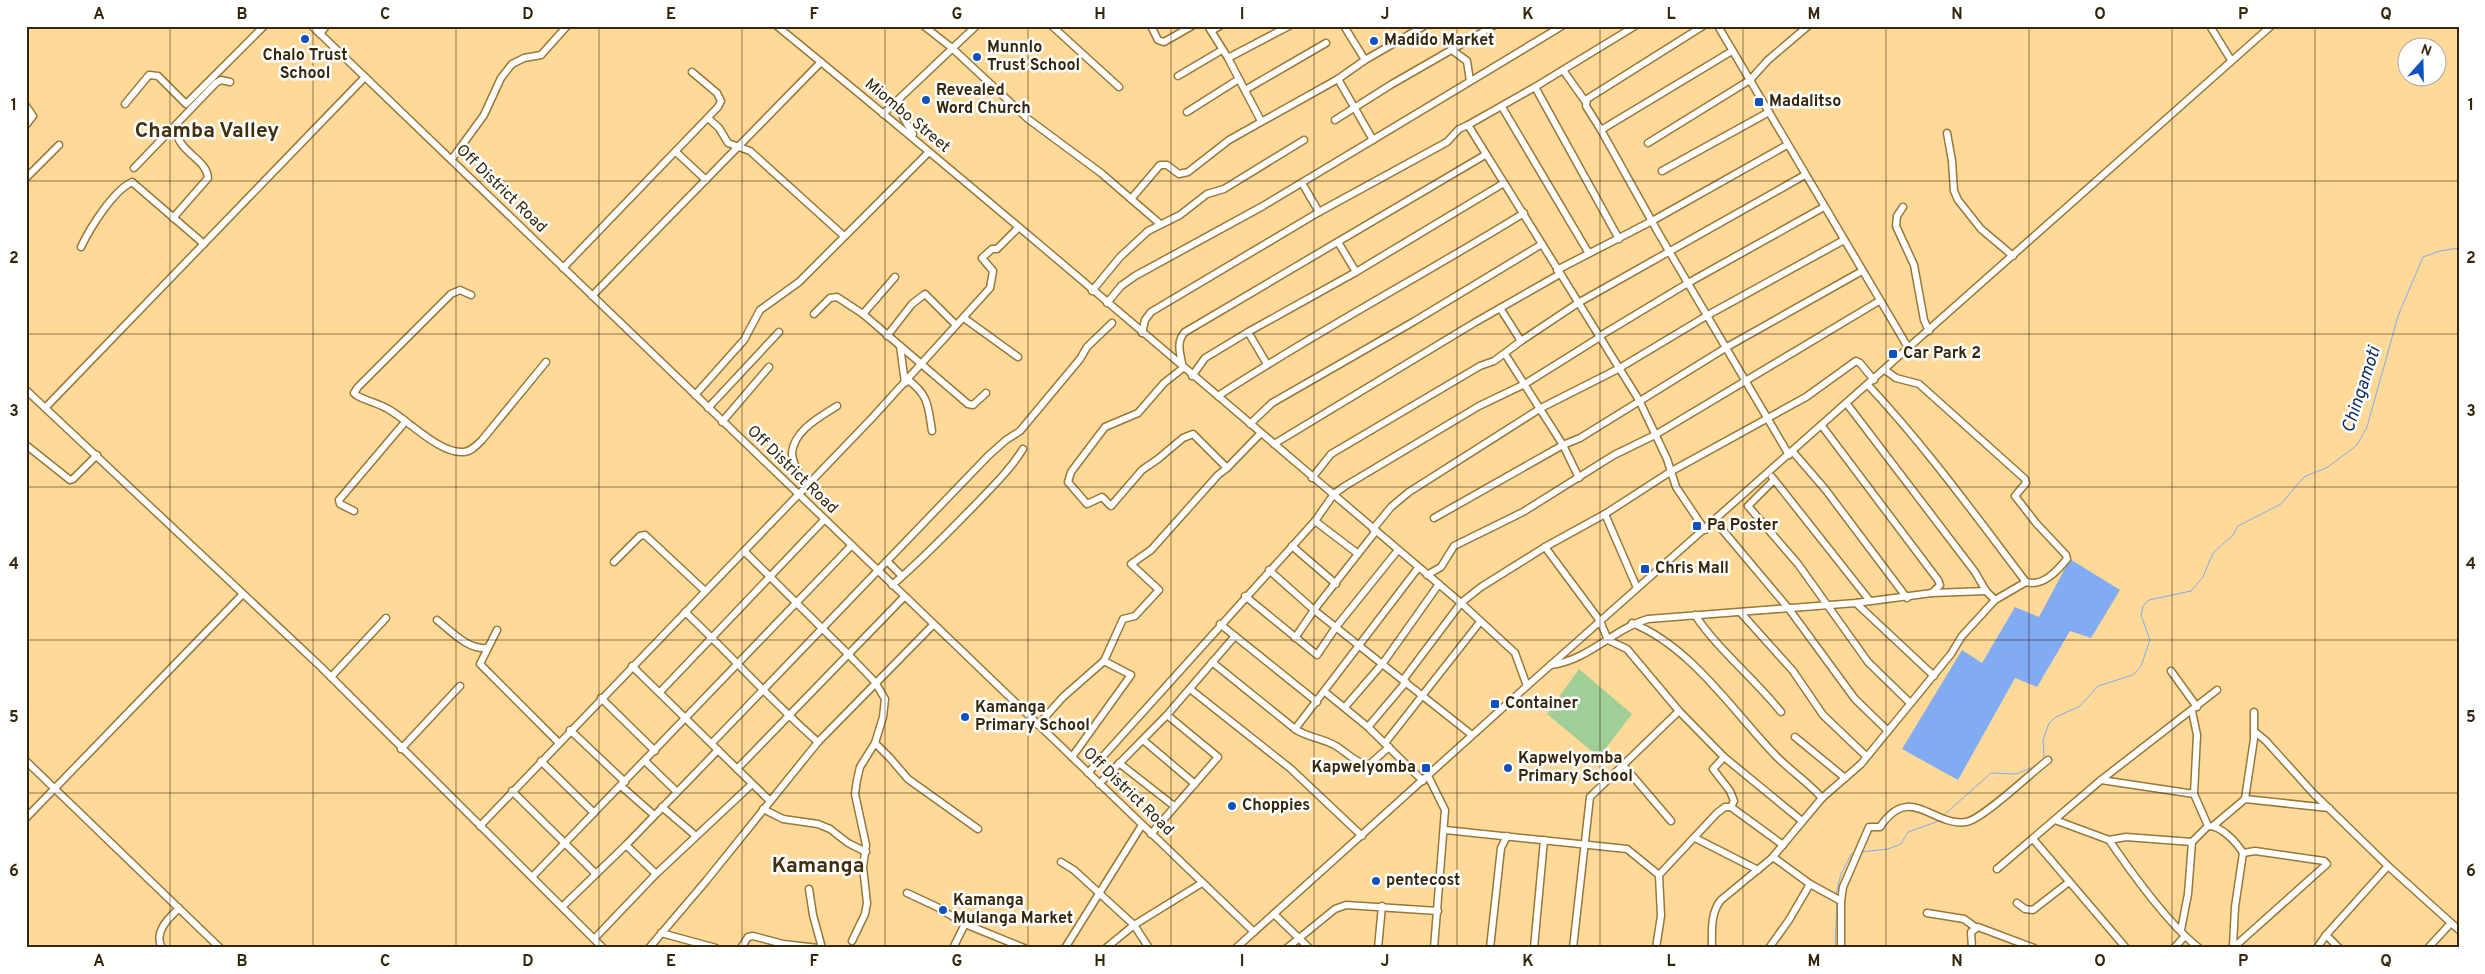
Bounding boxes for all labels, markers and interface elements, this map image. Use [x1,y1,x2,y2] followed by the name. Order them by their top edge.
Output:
[93,5,105,25] text: A
[236,5,248,25] text: B
[380,5,390,25] text: C
[522,5,534,25] text: D
[666,5,676,25] text: E
[809,5,819,25] text: F
[952,5,962,25] text: G
[1094,5,1106,25] text: H
[1240,5,1244,25] text: I
[1381,5,1389,25] text: J
[1522,5,1534,25] text: K
[1666,5,1676,25] text: L
[1808,5,1820,25] text: M
[1951,5,1963,25] text: N
[2094,5,2106,25] text: O
[2238,5,2248,25] text: P
[2380,5,2392,25] text: Q
[1384,31,1494,51] place label: Madido Market
[299,33,311,45] marker: Chalo Trust School
[1368,35,1380,47] marker: Madido Market
[987,38,1080,76] place label: Munnlo Trust School
[2398,38,2448,88] north arrow
[2418,41,2434,61] text: N
[262,46,348,84] place label: Chalo Trust School
[971,51,983,63] marker: Munnlo Trust School
[860,74,954,158] street label: Miombo Street
[936,81,1031,119] place label: Revealed Word Church
[1769,92,1841,112] place label: Madalitso
[920,94,932,106] marker: Revealed Word Church
[11,96,17,116] text: 1
[1753,96,1765,108] marker: Madalitso
[2468,96,2474,116] text: 1
[135,118,279,145] district label: Chamba Valley
[451,141,551,237] street label: Off District Road
[9,249,19,269] text: 2
[2466,249,2476,269] text: 2
[2337,343,2387,436] water label: Chingamoti
[1903,344,1981,364] place label: Car Park 2
[1887,348,1899,360] marker: Car Park 2
[9,402,19,422] text: 3
[2466,402,2476,422] text: 3
[742,422,842,518] street label: Off District Road
[1707,516,1779,536] place label: Pa Poster
[1691,520,1703,532] marker: Pa Poster
[9,555,19,575] text: 4
[2466,555,2476,575] text: 4
[1655,559,1729,579] place label: Chris Mall
[1639,563,1651,575] marker: Chris Mall
[1505,694,1578,714] place label: Container
[975,698,1090,736] place label: Kamanga Primary School
[1489,698,1501,710] marker: Container
[9,708,19,728] text: 5
[2466,708,2476,728] text: 5
[959,711,971,723] marker: Kamanga Primary School
[1078,744,1178,840] street label: Off District Road
[1518,749,1633,787] place label: Kapwelyomba Primary School
[1312,758,1416,778] place label: Kapwelyomba
[1420,762,1432,774] marker: Kapwelyomba
[1502,762,1514,774] marker: Kapwelyomba Primary School
[1242,796,1310,816] place label: Choppies
[1226,800,1238,812] marker: Choppies
[772,853,864,880] district label: Kamanga
[9,862,19,882] text: 6
[2466,862,2476,882] text: 6
[1386,871,1460,891] place label: pentecost
[1370,875,1382,887] marker: pentecost
[953,891,1073,929] place label: Kamanga Mulanga Market
[937,904,949,916] marker: Kamanga Mulanga Market
[93,952,105,972] text: A
[236,952,248,972] text: B
[380,952,390,972] text: C
[522,952,534,972] text: D
[666,952,676,972] text: E
[809,952,819,972] text: F
[952,952,962,972] text: G
[1094,952,1106,972] text: H
[1240,952,1244,972] text: I
[1381,952,1389,972] text: J
[1522,952,1534,972] text: K
[1666,952,1676,972] text: L
[1808,952,1820,972] text: M
[1951,952,1963,972] text: N
[2094,952,2106,972] text: O
[2238,952,2248,972] text: P
[2380,952,2392,972] text: Q

